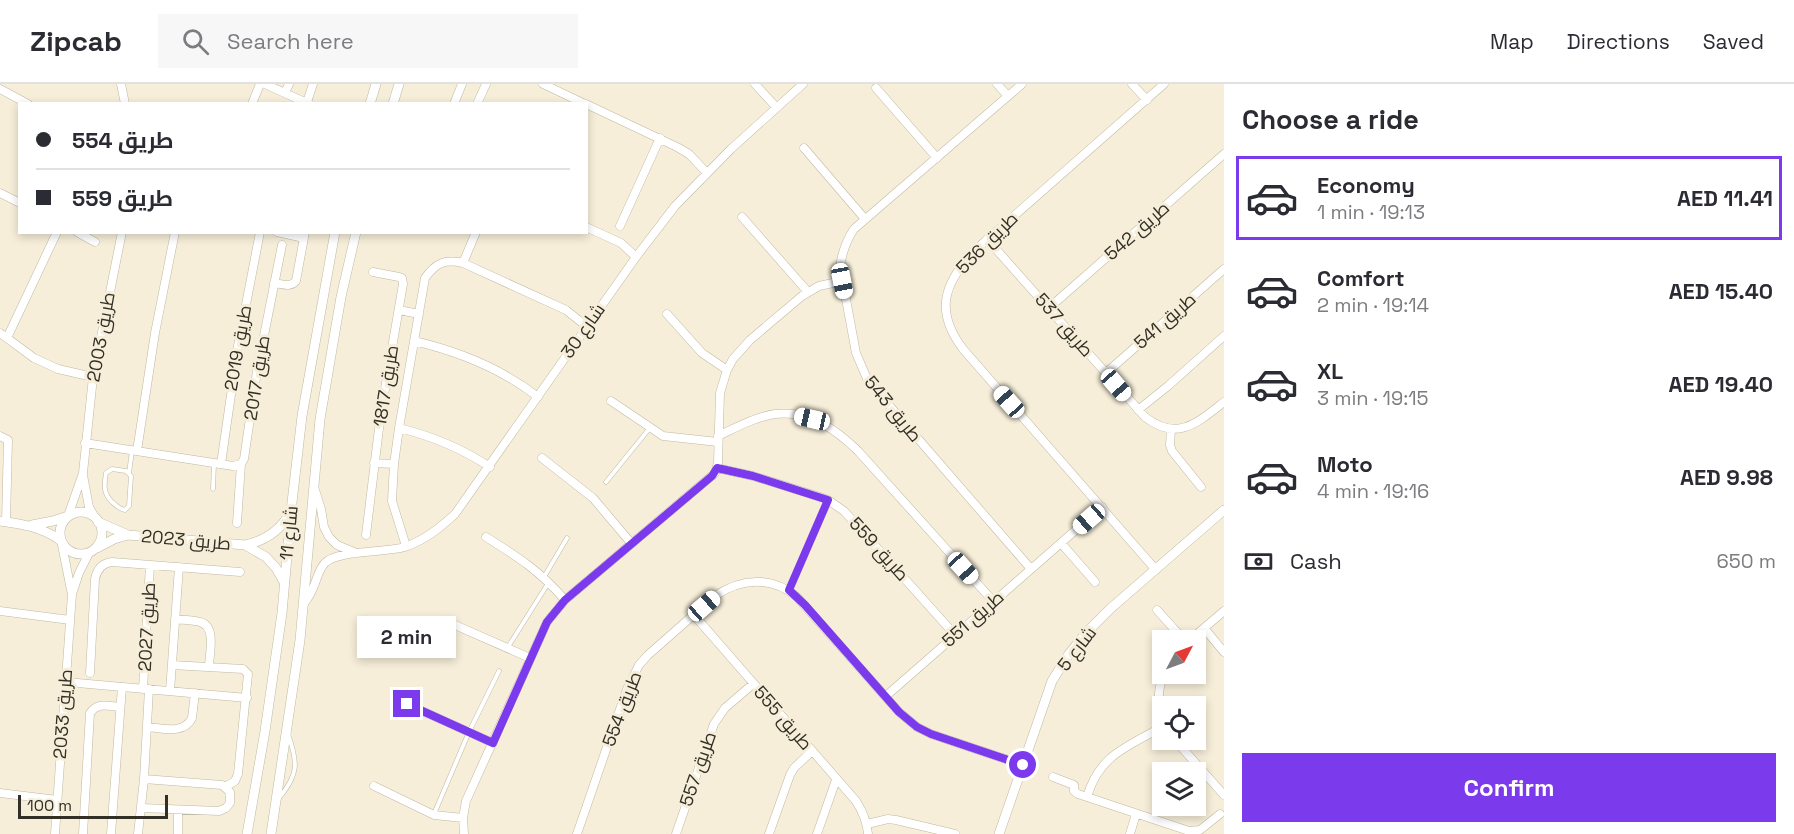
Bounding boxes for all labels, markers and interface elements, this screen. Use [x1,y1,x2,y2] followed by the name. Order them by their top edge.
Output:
[158,14,578,68] search box
[30,23,122,59] text: Zipcab
[179,25,212,58] icon: search
[227,27,354,55] text: Search here
[1490,28,1534,55] text: Map
[1567,28,1670,55] text: Directions
[1703,28,1764,55] text: Saved
[1242,102,1419,137] text: Choose a ride
[72,126,174,154] text: طريق 554
[1245,171,1299,225] icon: car
[1317,171,1415,199] text: Economy
[72,184,173,212] text: طريق 559
[1677,184,1773,212] text: AED 11.41
[1099,196,1175,266] street label: طريق 542
[1317,199,1425,225] text: 1 min · 19:13
[951,207,1023,279] street label: طريق 536
[830,262,854,300] car
[1245,264,1299,318] icon: car
[1317,264,1405,292] text: Comfort
[1669,277,1773,305] text: AED 15.40
[1129,287,1201,355] street label: طريق 541
[1029,288,1099,362] street label: طريق 537
[81,290,121,384] street label: طريق 2003
[1317,292,1429,318] text: 2 min · 19:14
[555,299,611,363] street label: شارع 30
[219,303,257,393] street label: طريق 2019
[238,334,276,422] street label: طريق 2017
[368,344,404,428] street label: طريق 1817
[1245,357,1299,411] icon: car
[1317,357,1343,385] text: XL
[1097,366,1135,404] car
[1668,370,1773,398] text: AED 19.40
[859,371,927,447] street label: طريق 543
[990,383,1028,421] car
[1317,385,1429,411] text: 3 min · 19:15
[792,406,832,432] car
[1245,450,1299,504] icon: car
[1317,450,1373,478] text: Moto
[1680,463,1773,491] text: AED 9.98
[1317,478,1429,504] text: 4 min · 19:16
[1070,500,1108,538] car
[274,505,304,561] street label: شارع 11
[844,512,914,586] street label: طريق 559
[140,524,232,556] street label: طريق 2023
[1242,545,1275,578] icon: cash
[1290,547,1342,575] text: Cash
[1717,548,1776,574] text: 650 m
[944,549,982,587] car
[133,582,161,672] street label: طريق 2027
[937,585,1009,653] street label: طريق 551
[685,587,723,625] car
[358,617,456,659] callout: 2 min
[1052,622,1102,676] street label: شارع 5
[381,624,432,650] text: 2 min
[1152,630,1206,684] north arrow
[1152,630,1206,816] map controls
[48,668,78,760] street label: طريق 2033
[597,668,647,750] street label: طريق 554
[748,681,818,755] street label: طريق 555
[393,690,420,717] route end
[1152,696,1206,750] button: locate
[674,729,722,809] street label: طريق 557
[1009,751,1036,778] route start
[1242,753,1776,822] button: Confirm
[1152,762,1206,816] button: layers
[18,792,168,820] scale bar
[27,795,72,816] text: 100 m

